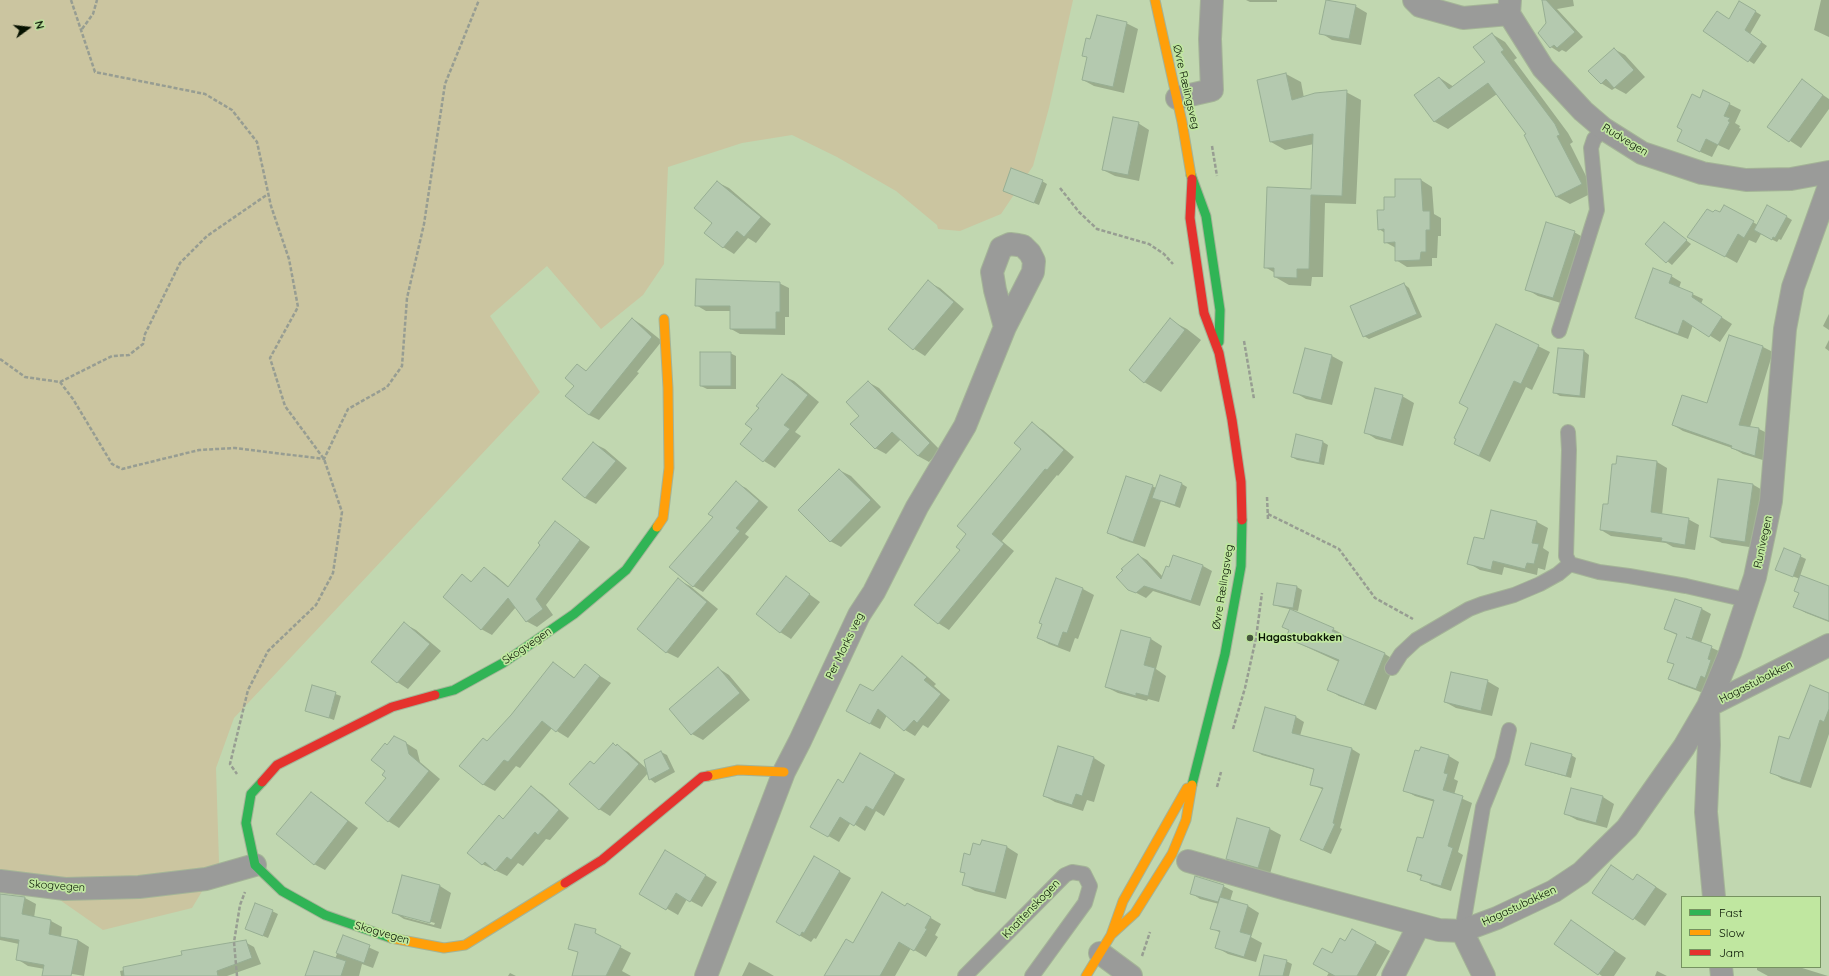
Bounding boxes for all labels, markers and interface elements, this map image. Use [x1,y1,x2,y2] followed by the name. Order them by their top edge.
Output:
[8,8,48,48] north arrow
[32,19,47,31] text: N
[1170,43,1202,131] street label: Øvre Rælingsveg
[1600,121,1650,159] street label: Rudvegen
[1751,515,1775,569] street label: Runivegen
[1210,543,1236,631] street label: Øvre Rælingsveg
[823,610,867,682] street label: Per Morks veg
[500,625,554,667] street label: Skogvegen
[1258,631,1342,645] place label: Hagastubakken
[1245,633,1255,643] marker: Hagastubakken
[1717,658,1795,706] street label: Hagastubakken
[28,877,86,895] street label: Skogvegen
[1000,877,1062,941] street label: Knattenskogen
[1480,883,1558,929] street label: Hagastubakken
[1681,896,1821,968] legend
[1719,905,1743,920] text: Fast
[353,919,411,947] street label: Skogvegen
[1719,925,1745,940] text: Slow
[1719,945,1744,960] text: Jam

